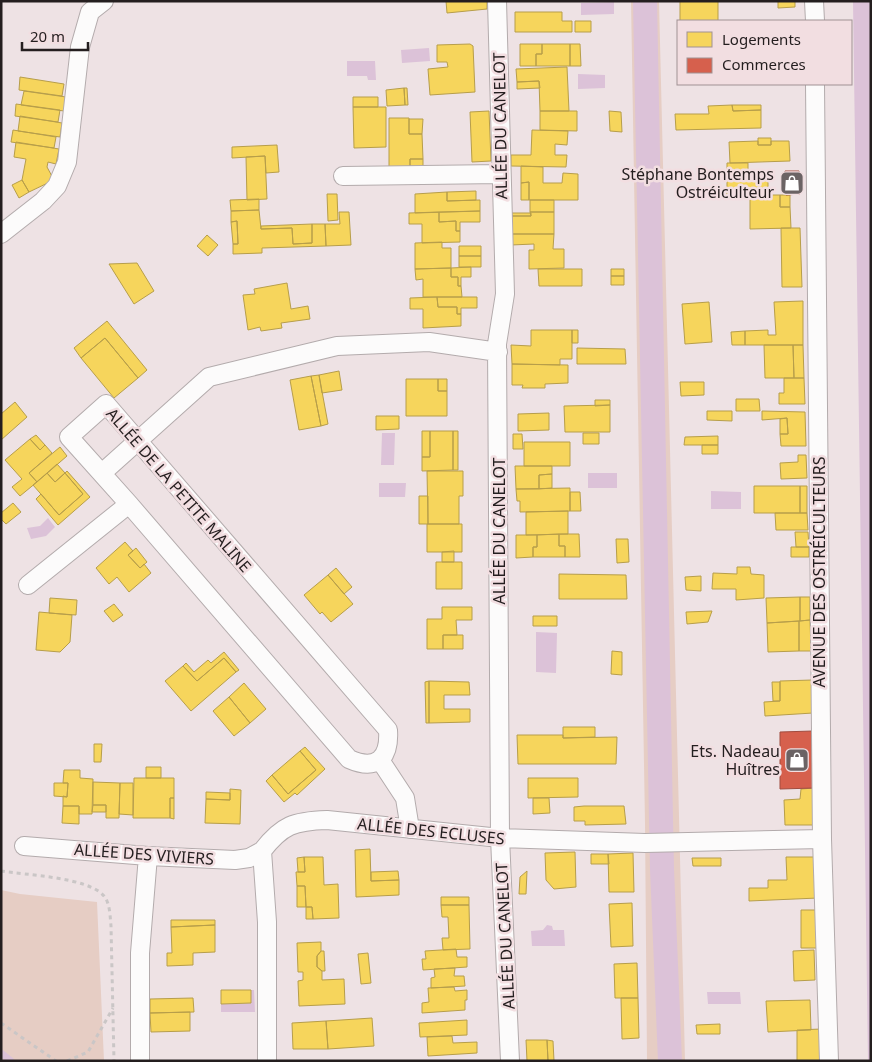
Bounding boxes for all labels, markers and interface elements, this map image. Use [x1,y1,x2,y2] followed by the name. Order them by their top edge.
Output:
[22,20,89,52] scale bar
[677,20,852,85] legend
[30,26,65,46] text: 20 m
[722,29,801,49] text: Logements
[488,52,512,200] street label: ALLÉE DU CANELOT
[722,54,806,74] text: Commerces
[621,163,774,203] place label: Stéphane Bontemps Ostréiculteur
[779,170,805,196] shop icon: Stéphane Bontemps Ostréiculteur
[102,403,256,577] street label: ALLÉE DE LA PETITE MALINE
[808,456,830,688] street label: AVENUE DES OSTRÉICULTEURS
[488,457,510,604] street label: ALLÉE DU CANELOT
[690,740,780,780] place label: Ets. Nadeau Huîtres
[784,747,810,773] shop icon: Ets. Nadeau Huîtres
[356,812,506,850] street label: ALLÉE DES ECLUSES
[73,838,215,870] street label: ALLÉE DES VIVIERS
[490,862,520,1010] street label: ALLÉE DU CANELOT

